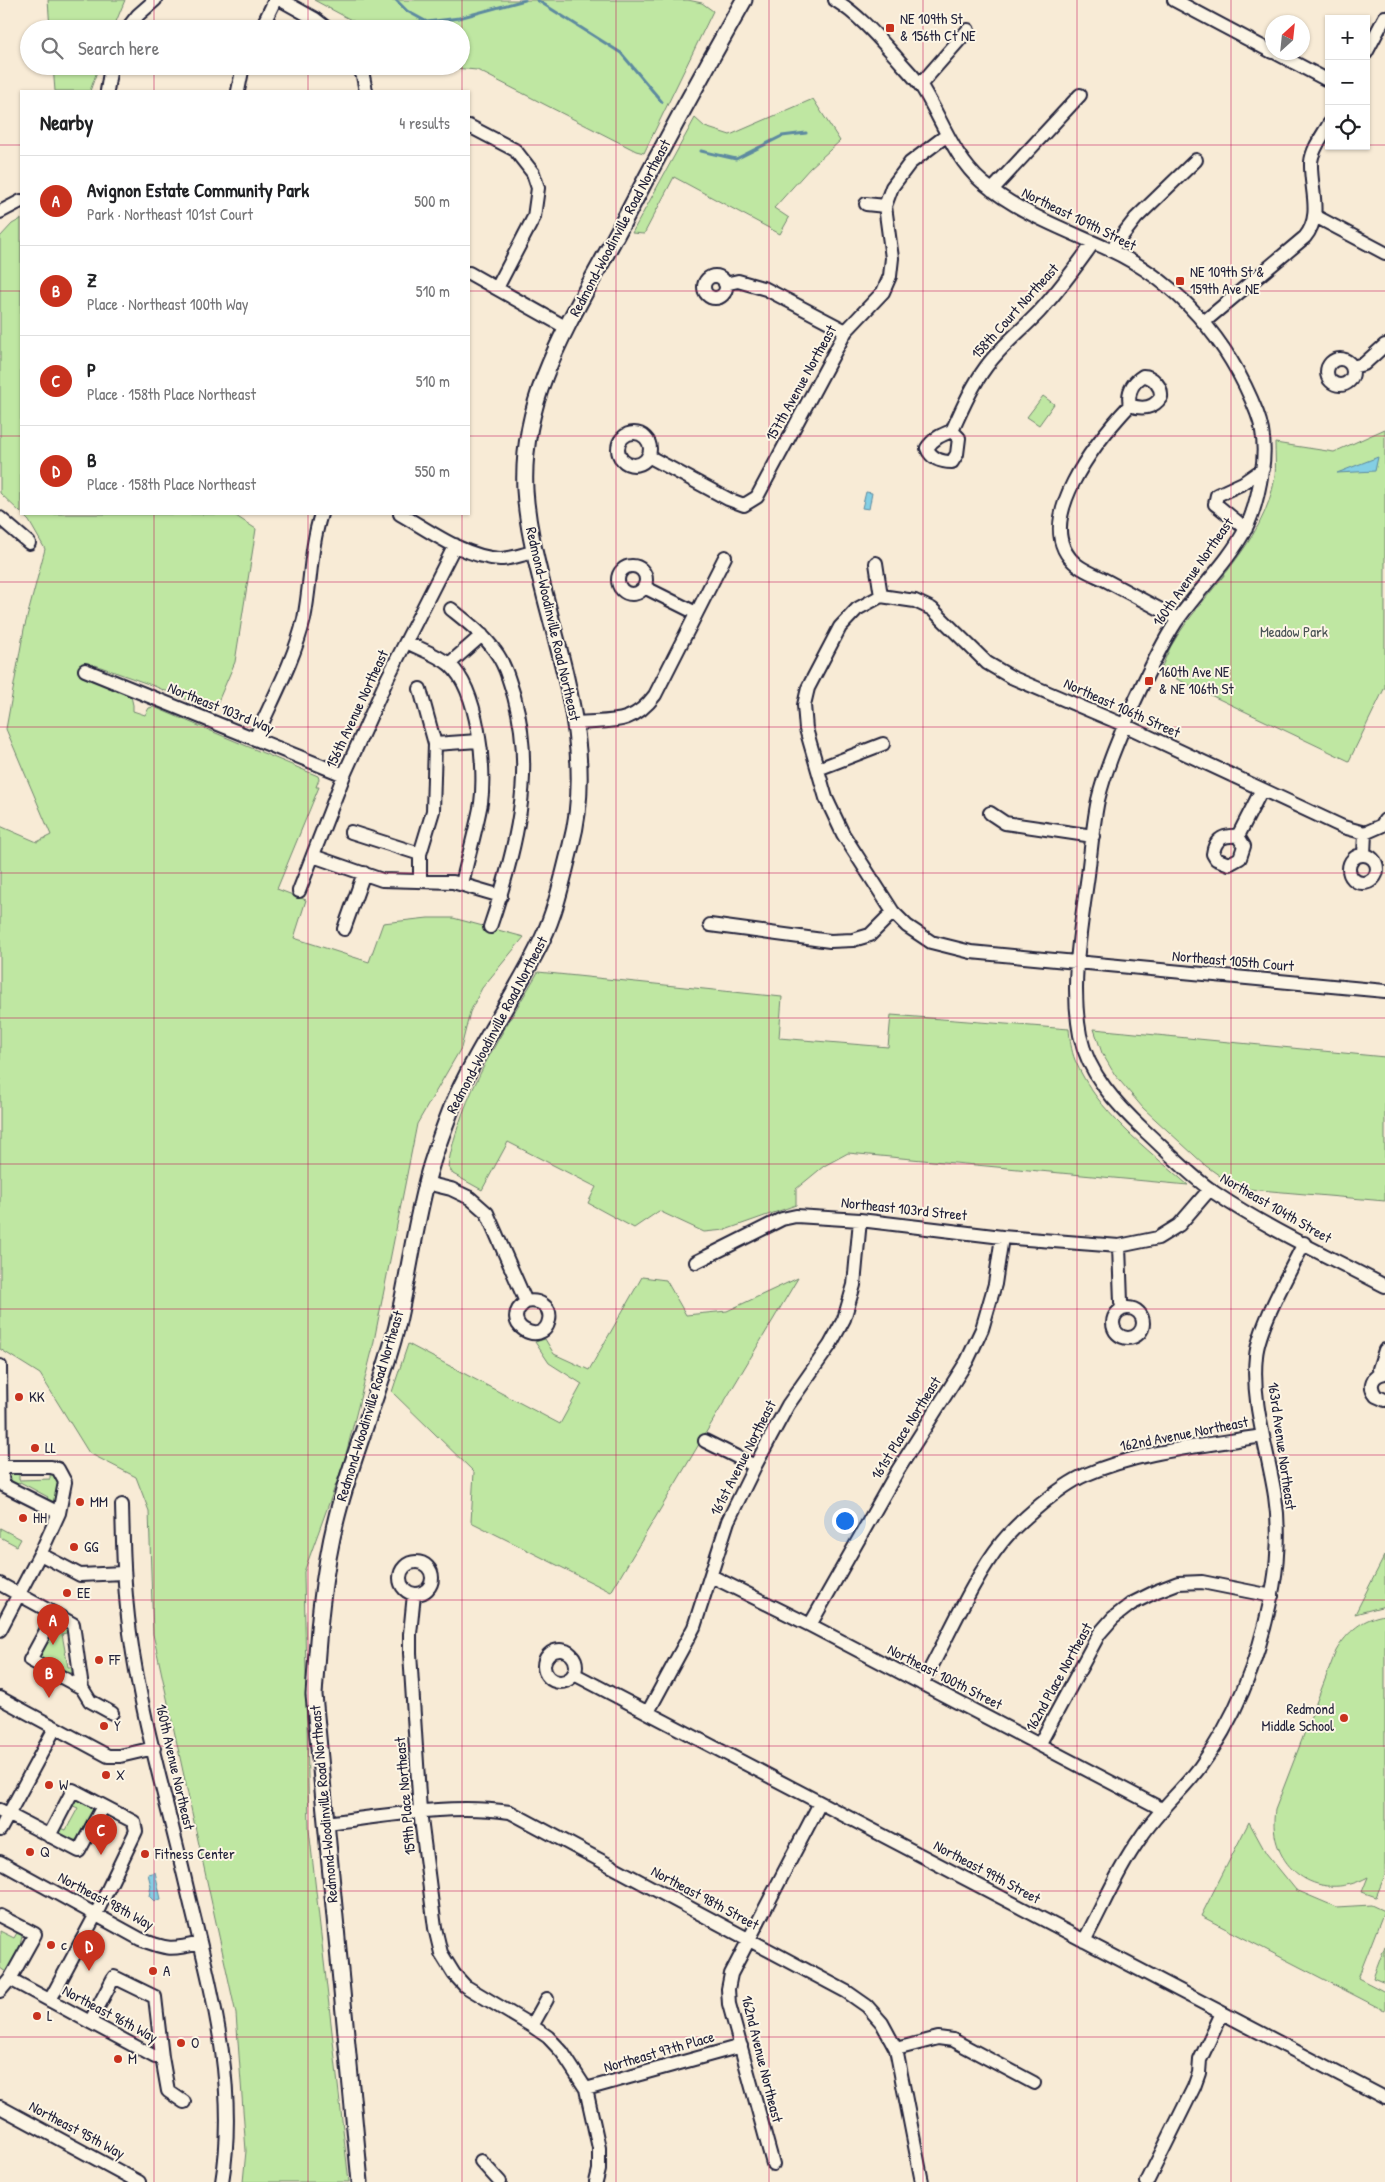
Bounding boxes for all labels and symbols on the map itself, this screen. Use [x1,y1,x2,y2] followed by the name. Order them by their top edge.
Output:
[900,8,976,46] place label: NE 109th St & 156th Ct NE
[1265,15,1310,60] north arrow
[884,22,896,34] marker: NE 109th St & 156th Ct NE
[564,135,676,320] street label: Redmond-Woodinville Road Northeast
[1018,182,1141,256] street label: Northeast 109th Street
[966,258,1064,363] street label: 158th Court Northeast
[1190,261,1264,299] place label: NE 109th St & 159th Ave NE
[1174,275,1186,287] marker: NE 109th St & 159th Ave NE
[760,320,842,445] street label: 157th Avenue Northeast
[1147,512,1239,630] street label: 160th Avenue Northeast
[521,525,586,724] street label: Redmond-Woodinville Road Northeast
[1260,621,1328,642] park label: Meadow Park
[320,645,394,771] street label: 156th Avenue Northeast
[1159,661,1234,699] place label: 160th Ave NE & NE 106th St
[1061,672,1185,743] street label: Northeast 106th Street
[1143,675,1155,687] marker: 160th Ave NE & NE 106th St
[165,677,277,738] street label: Northeast 103rd Way
[441,932,553,1117] street label: Redmond-Woodinville Road Northeast
[1171,945,1296,976] street label: Northeast 105th Court
[1217,1167,1336,1248] street label: Northeast 104th Street
[840,1191,969,1226] street label: Northeast 103rd Street
[331,1307,409,1504] street label: Redmond-Woodinville Road Northeast
[866,1372,946,1483] street label: 161st Place Northeast
[1263,1381,1302,1512] street label: 163rd Avenue Northeast
[29,1386,45,1407] place label: KK
[13,1391,25,1403] marker: KK
[704,1396,781,1519] street label: 161st Avenue Northeast
[1118,1411,1251,1456] street label: 162nd Avenue Northeast
[45,1437,57,1458] place label: LL
[29,1442,41,1454] marker: LL
[90,1491,108,1512] place label: MM
[74,1496,86,1508] marker: MM
[33,1507,47,1528] place label: HH
[832,1508,858,1534] your location
[17,1512,29,1524] marker: HH
[84,1536,99,1557] place label: GG
[68,1541,80,1553] marker: GG
[77,1582,91,1603] place label: EE
[61,1587,73,1599] marker: EE
[37,1604,69,1645] pin: A
[1020,1618,1097,1735] street label: 162nd Place Northeast
[884,1639,1007,1715] street label: Northeast 100th Street
[108,1649,121,1670] place label: FF
[93,1654,105,1666] marker: FF
[33,1657,65,1698] pin: B
[1262,1698,1334,1736] place label: Redmond Middle School
[151,1702,200,1833] street label: 160th Avenue Northeast
[304,1704,343,1904] street label: Redmond-Woodinville Road Northeast
[1338,1712,1350,1724] marker: Redmond Middle School
[114,1715,121,1736] place label: Y
[98,1720,110,1732] marker: Y
[389,1735,420,1856] street label: 159th Place Northeast
[116,1764,125,1785] place label: X
[100,1769,112,1781] marker: X
[59,1774,69,1795] place label: W
[43,1779,55,1791] marker: W
[85,1814,117,1855] pin: C
[930,1835,1045,1909] street label: Northeast 99th Street
[40,1841,50,1862] place label: Q
[154,1843,235,1864] place label: Fitness Center
[24,1846,36,1858] marker: Q
[139,1848,151,1860] marker: Fitness Center
[648,1860,764,1935] street label: Northeast 98th Street
[55,1866,158,1935] street label: Northeast 98th Way
[73,1930,105,1971] pin: D
[61,1934,67,1955] place label: c
[45,1939,57,1951] marker: c
[163,1960,171,1981] place label: A
[147,1965,159,1977] marker: A
[59,1980,162,2048] street label: Northeast 96th Way
[737,1993,789,2125] street label: 162nd Avenue Northeast
[47,2005,53,2026] place label: L
[31,2010,43,2022] marker: L
[601,2026,717,2077] street label: Northeast 97th Place
[191,2032,199,2053] place label: O
[175,2037,187,2049] marker: O
[128,2048,137,2069] place label: M
[112,2053,124,2065] marker: M
[26,2095,129,2164] street label: Northeast 95th Way

